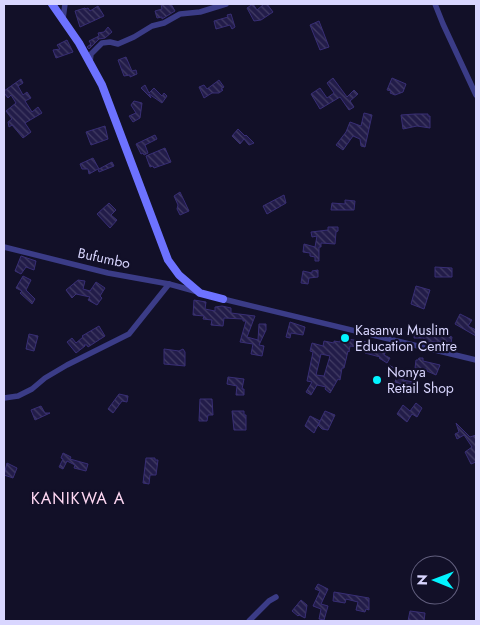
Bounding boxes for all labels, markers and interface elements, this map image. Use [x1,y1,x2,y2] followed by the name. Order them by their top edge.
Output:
[76,243,132,273] street label: Bufumbo
[355,320,457,356] place label: Kasanvu Muslim Education Centre
[339,332,351,344] marker: Kasanvu Muslim Education Centre
[387,362,454,398] place label: Nonya Retail Shop
[371,374,383,386] marker: Nonya Retail Shop
[31,487,125,510] district label: KANIKWA A
[410,555,460,605] north arrow
[412,574,432,586] text: N

